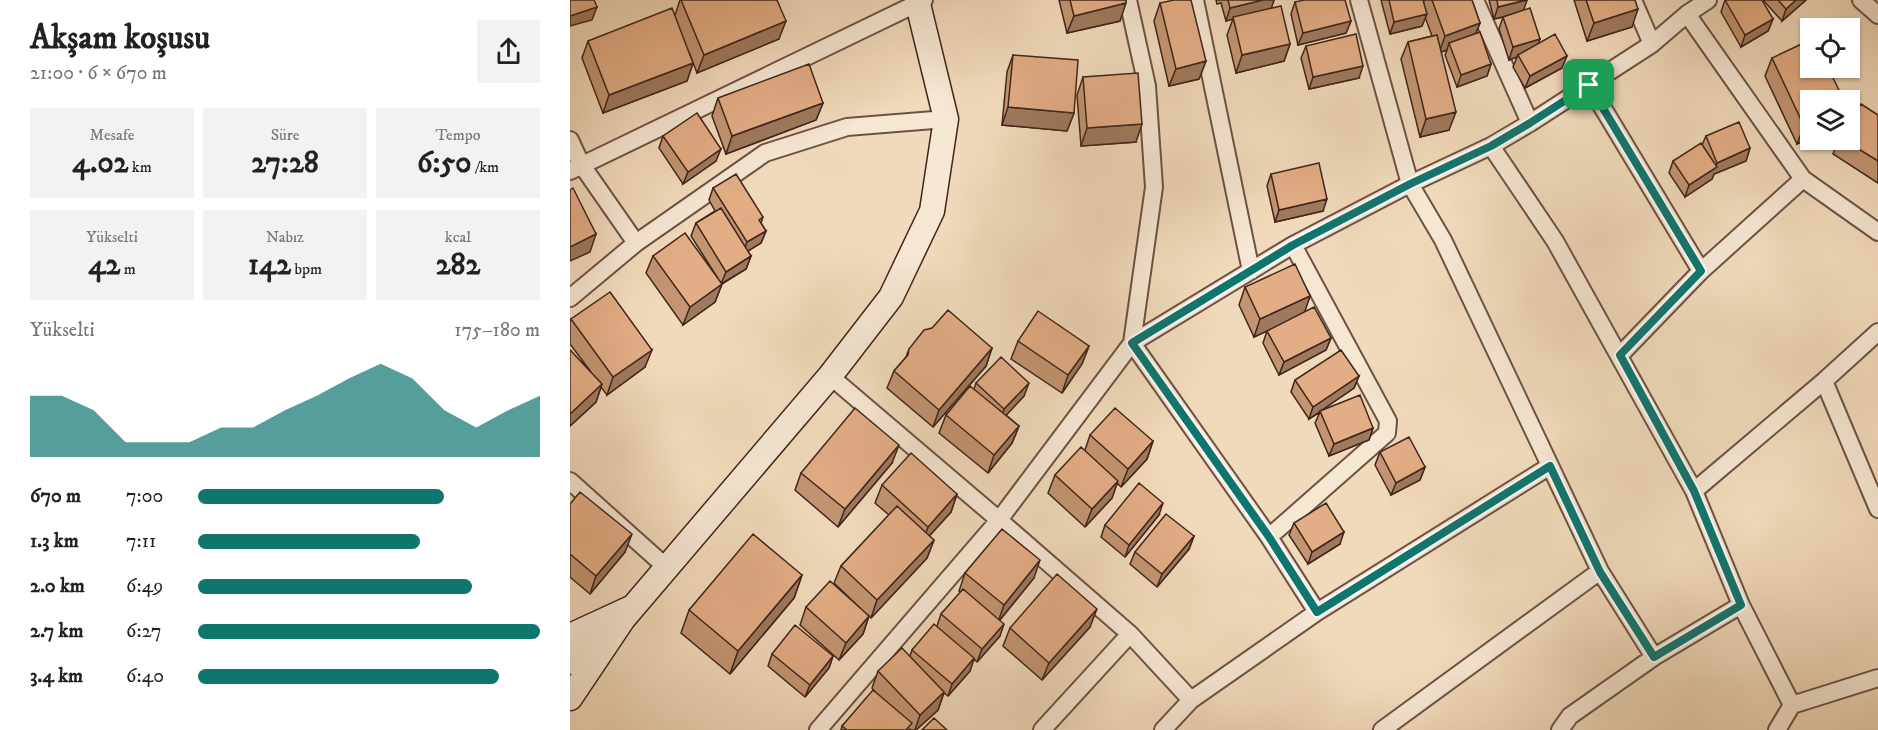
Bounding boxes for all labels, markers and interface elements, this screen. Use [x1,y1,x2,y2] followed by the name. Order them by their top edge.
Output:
[30,18,210,59] text: Akşam koşusu
[1800,18,1860,150] map controls
[1800,18,1860,78] button: locate
[477,20,540,83] button: share
[1563,59,1614,110] pin
[30,61,167,86] text: 21:00 · 6 × 670 m
[1572,68,1605,101] icon: arrive
[1800,90,1860,150] button: layers
[90,125,134,145] text: Mesafe
[271,125,299,145] text: Süre
[436,125,480,145] text: Tempo
[72,145,128,182] text: 4.02
[251,145,319,182] text: 27:28
[417,145,471,182] text: 6:50
[128,157,152,177] text: km
[471,157,499,177] text: /km
[86,227,138,247] text: Yükselti
[266,227,304,247] text: Nabız
[445,227,471,247] text: kcal
[88,247,120,284] text: 42
[248,247,291,284] text: 142
[436,247,480,284] text: 282
[120,259,136,279] text: m
[291,259,322,279] text: bpm
[30,318,95,343] text: Yükselti
[454,318,540,343] text: 175–180 m
[30,484,81,509] text: 670 m
[126,484,163,509] text: 7:00
[30,529,79,554] text: 1.3 km
[126,529,156,554] text: 7:11
[30,574,85,599] text: 2.0 km
[126,574,163,599] text: 6:49
[30,619,83,644] text: 2.7 km
[126,619,162,644] text: 6:27
[30,664,83,689] text: 3.4 km
[126,664,164,689] text: 6:40

